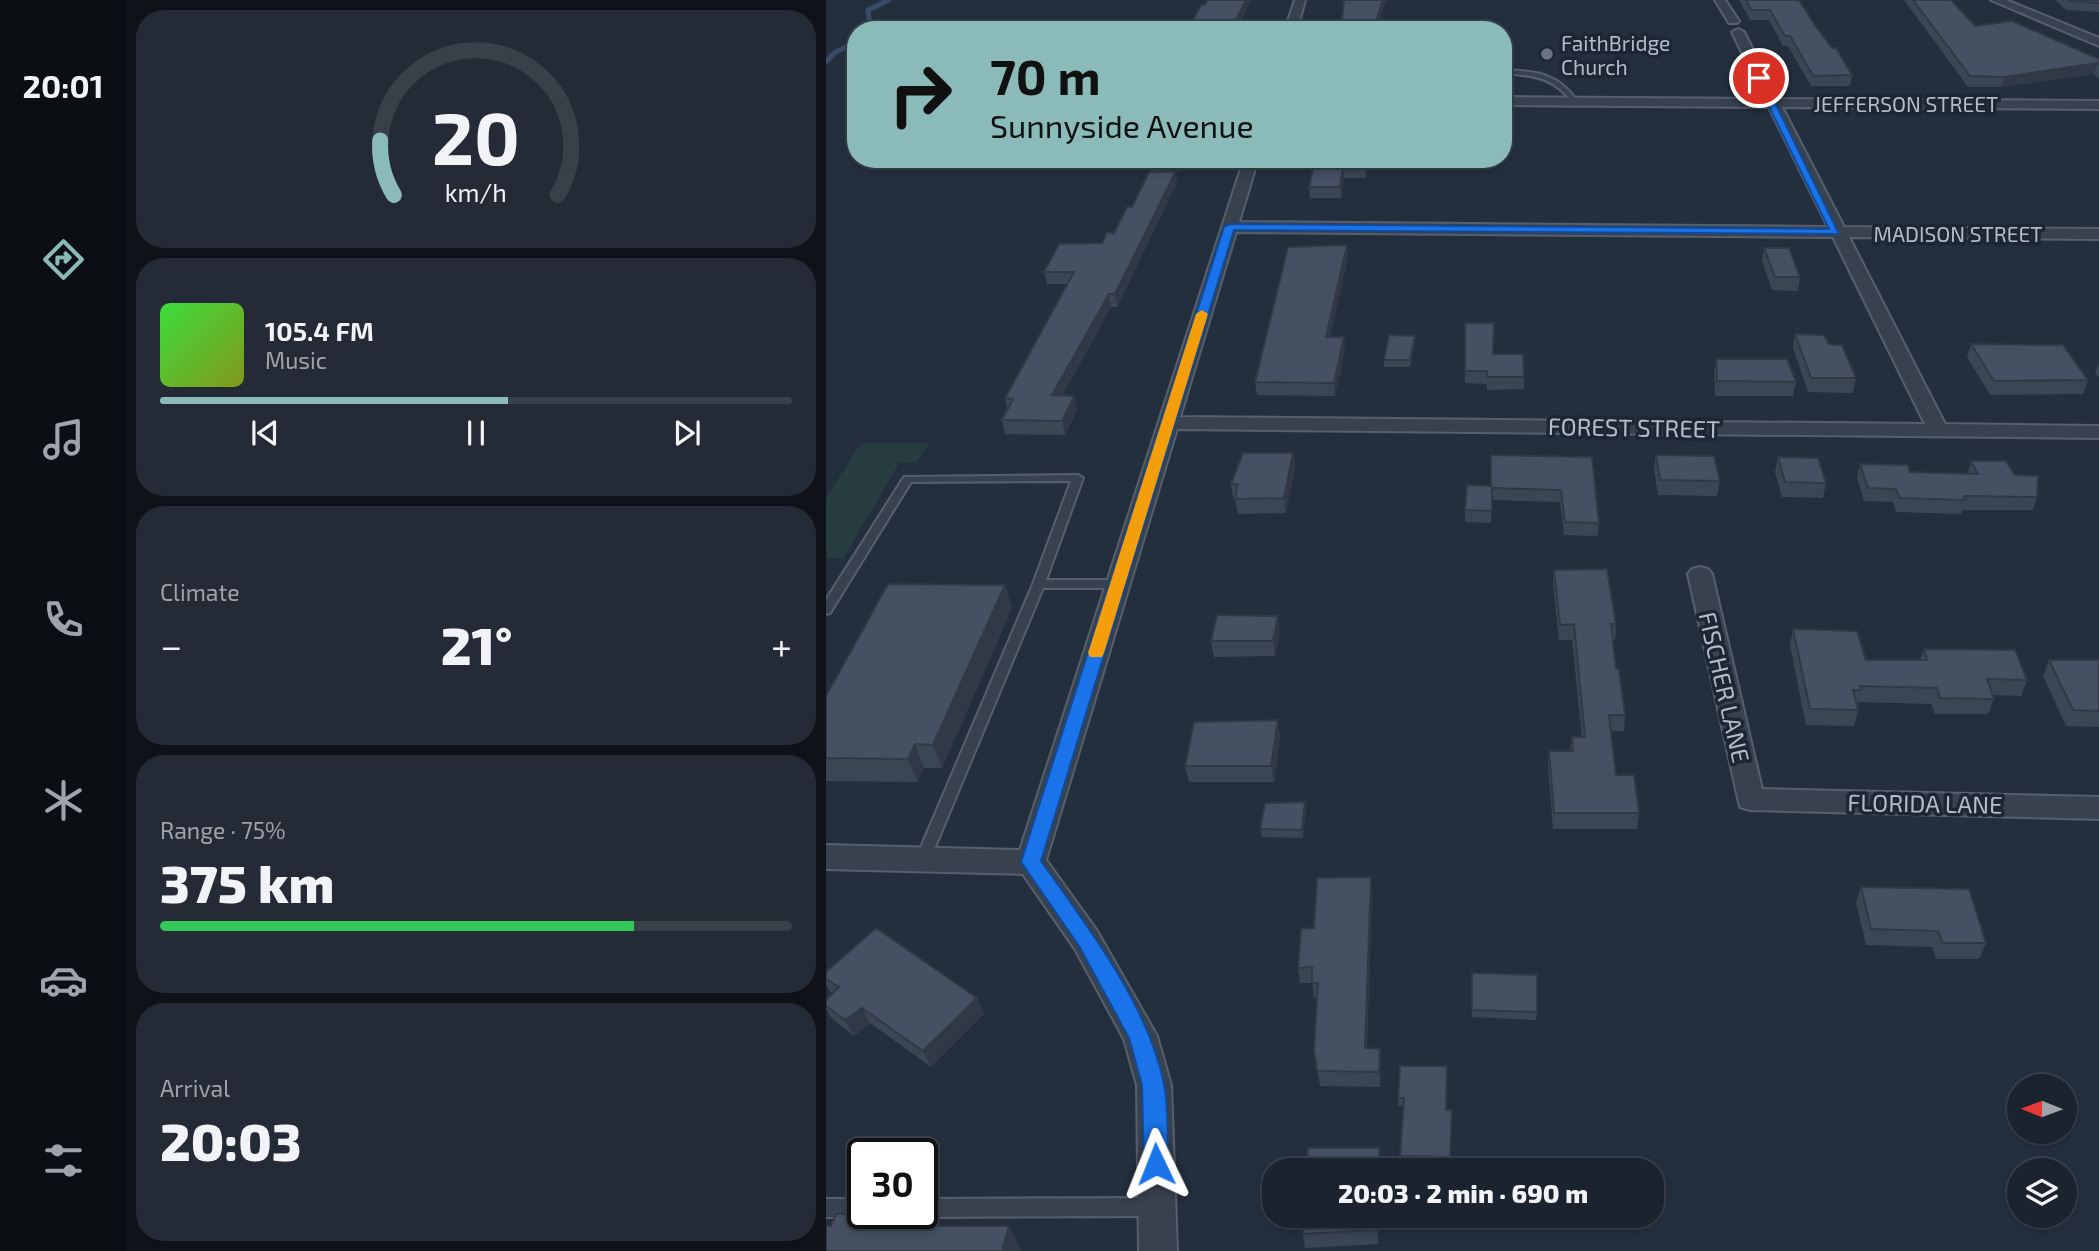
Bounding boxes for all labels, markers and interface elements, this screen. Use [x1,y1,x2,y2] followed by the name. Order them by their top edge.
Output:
[1561,30,1670,79] place label: FaithBridge Church
[990,46,1101,105] text: 70 m
[1539,46,1555,62] marker: FaithBridge Church
[1729,48,1789,108] pin
[875,49,966,140] icon: right
[1740,59,1778,97] icon: arrive
[22,66,104,104] text: 20:01
[1814,91,1998,116] street label: JEFFERSON STREET
[432,92,520,180] text: 20
[990,106,1254,144] text: Sunnyside Avenue
[445,177,507,207] text: km/h
[1874,221,2042,246] street label: MADISON STREET
[39,235,88,284] icon: directions
[265,315,374,346] text: 105.4 FM
[265,346,327,374] text: Music
[1548,411,1720,443] street label: FOREST STREET
[246,414,284,452] icon: previous
[457,414,495,452] icon: pause
[668,414,706,452] icon: next
[39,415,88,464] icon: music
[160,578,240,606] text: Climate
[39,595,88,644] icon: phone
[1694,609,1756,765] street label: FISCHER LANE
[441,613,512,675] text: 21°
[160,622,182,668] text: −
[771,622,792,668] text: +
[39,776,88,825] icon: climate
[1847,787,2003,819] street label: FLORIDA LANE
[160,816,286,844] text: Range · 75%
[160,851,334,913] text: 375 km
[39,956,88,1005] icon: car
[160,1074,230,1102] text: Arrival
[2007,1074,2077,1144] north arrow
[2007,1074,2077,1228] map controls
[160,1109,302,1171] text: 20:03
[1119,1127,1193,1201] position arrow
[39,1136,88,1185] icon: filters
[847,1138,938,1229] speed limit sign: 30
[2007,1158,2077,1228] button: layers
[1338,1177,1588,1208] text: 20:03 · 2 min · 690 m

